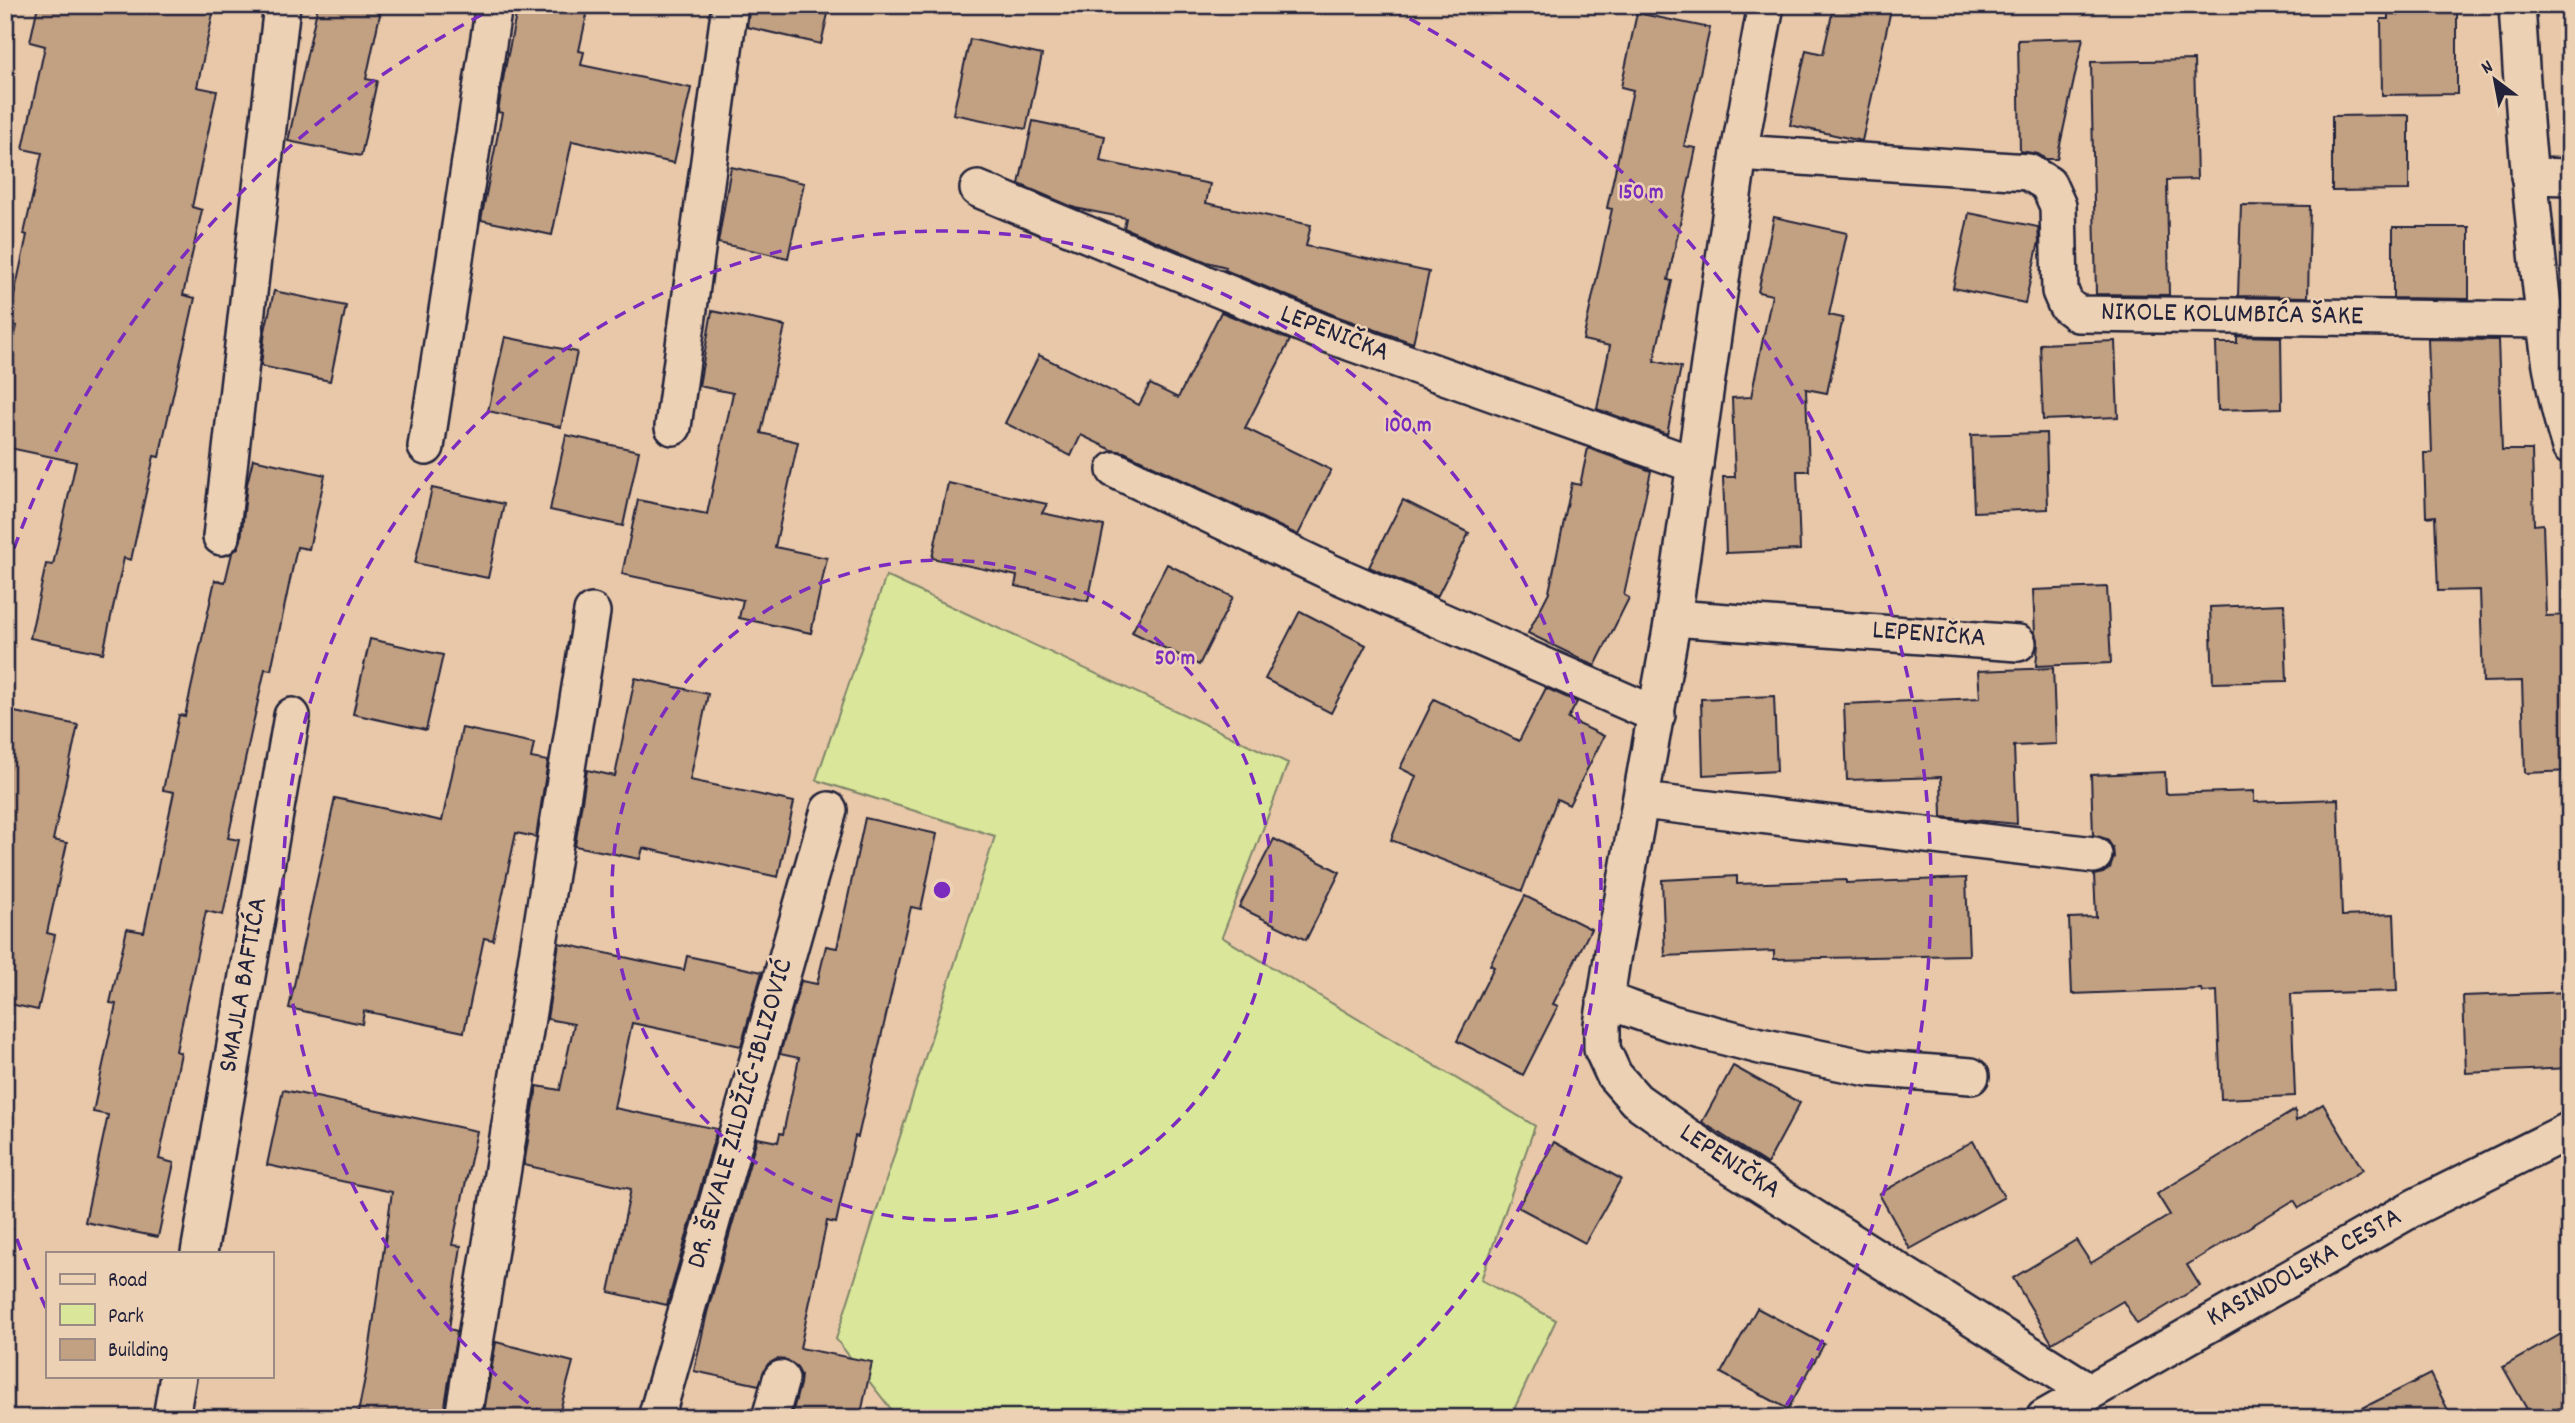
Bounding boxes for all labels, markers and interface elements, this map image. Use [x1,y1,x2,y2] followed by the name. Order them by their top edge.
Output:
[2460,46,2530,116] north arrow
[2477,55,2499,82] text: N
[1618,179,1664,209] text: 150 m
[2100,294,2364,338] street label: NIKOLE KOLUMBIĆA ŠAKE
[1274,296,1394,374] street label: LEPENIČKA
[1385,412,1431,442] text: 100 m
[1871,612,1987,660] street label: LEPENIČKA
[1155,645,1195,675] text: 50 m
[930,878,954,902] centre of rings
[210,894,280,1076] street label: SMAJLA BAFTIĆA
[679,954,805,1274] street label: DR. ŠEVALE ZILDŽIĆ-IBLIZOVIĆ
[1670,1115,1788,1211] street label: LEPENIČKA
[2200,1199,2410,1339] street label: KASINDOLSKA CESTA
[46,1252,273,1378] legend
[108,1267,147,1297] text: Road
[108,1303,144,1333] text: Park
[108,1337,168,1367] text: Building

